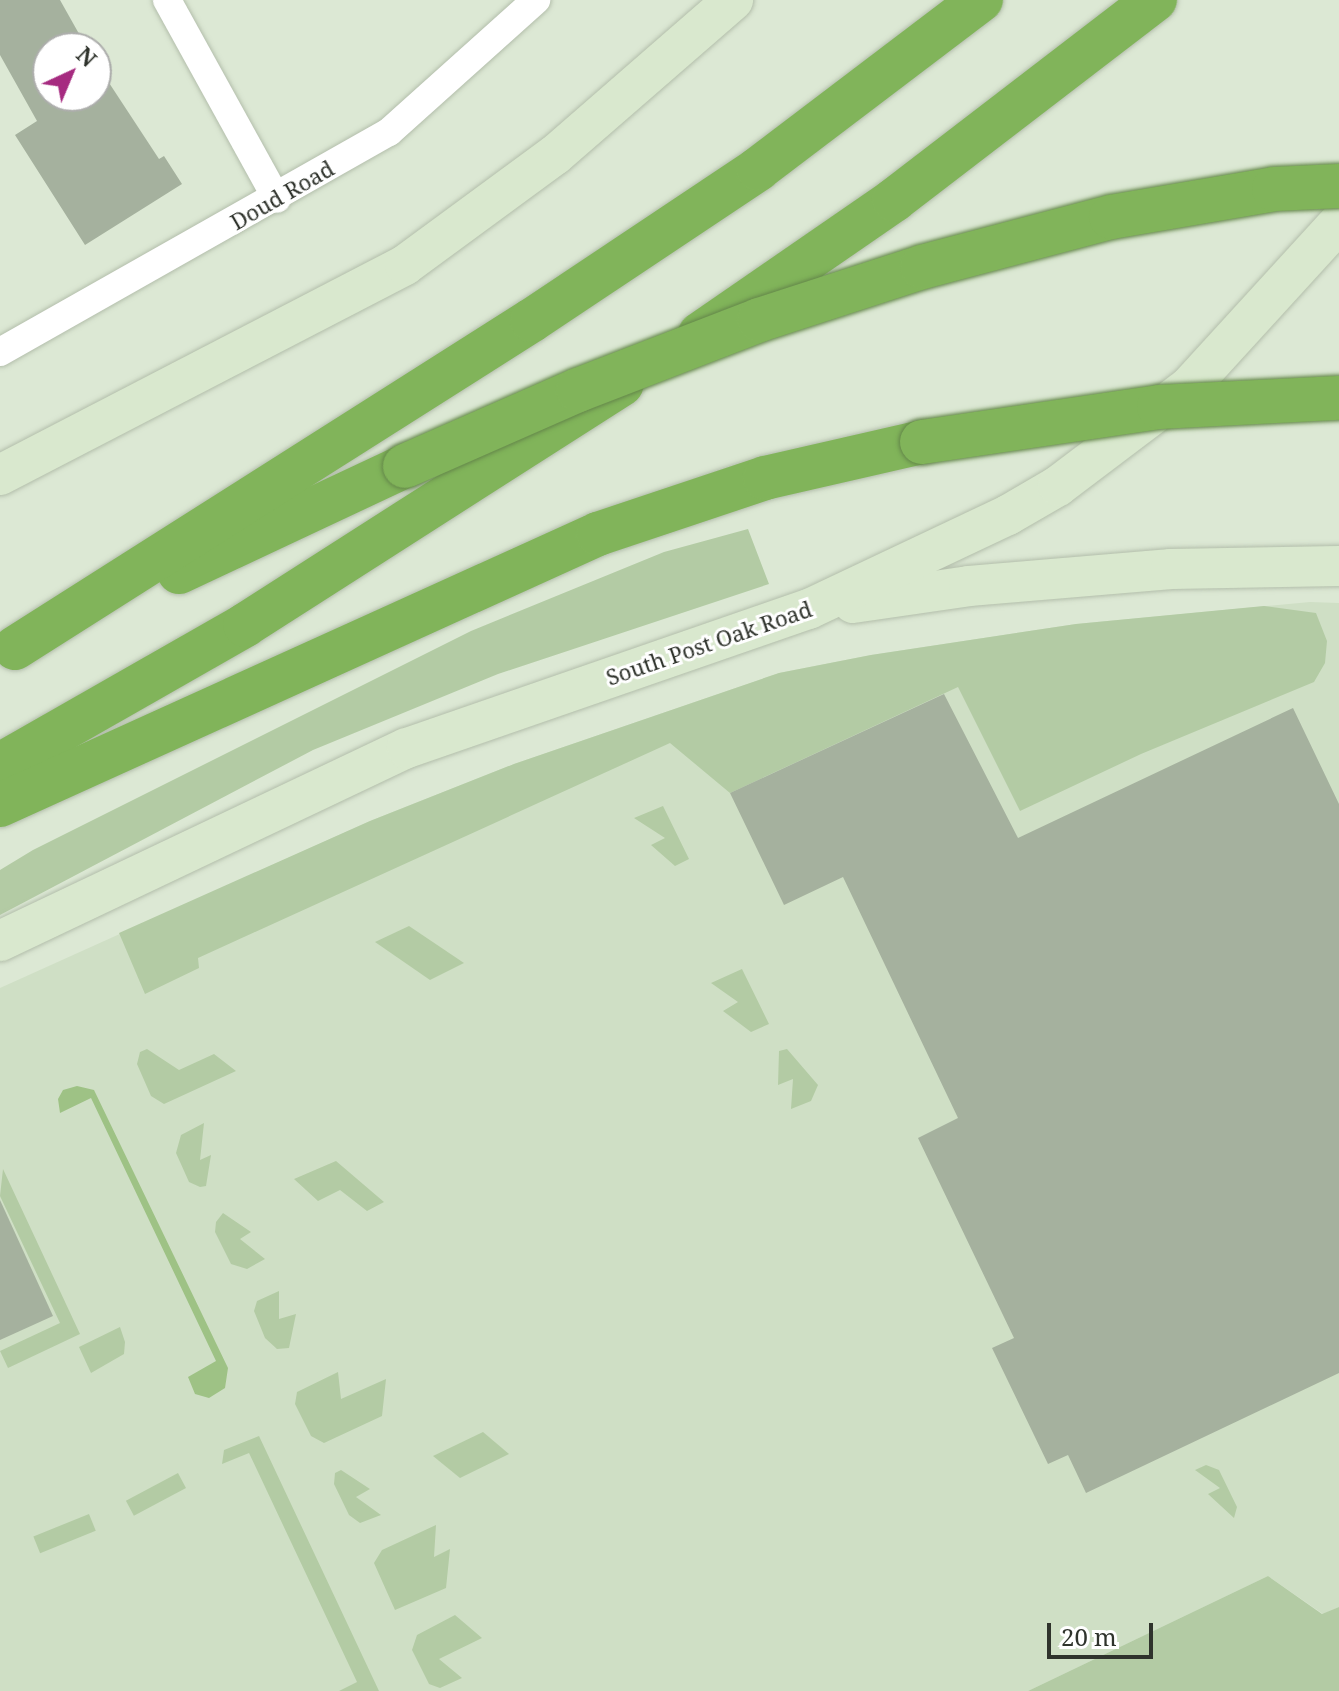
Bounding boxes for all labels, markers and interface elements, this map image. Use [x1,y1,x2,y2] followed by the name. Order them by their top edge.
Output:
[32,32,112,112] north arrow
[71,39,104,73] text: N
[226,155,338,235] street label: Doud Road
[603,595,815,691] street label: South Post Oak Road
[1051,1607,1157,1657] scale bar
[1061,1620,1117,1653] text: 20 m

